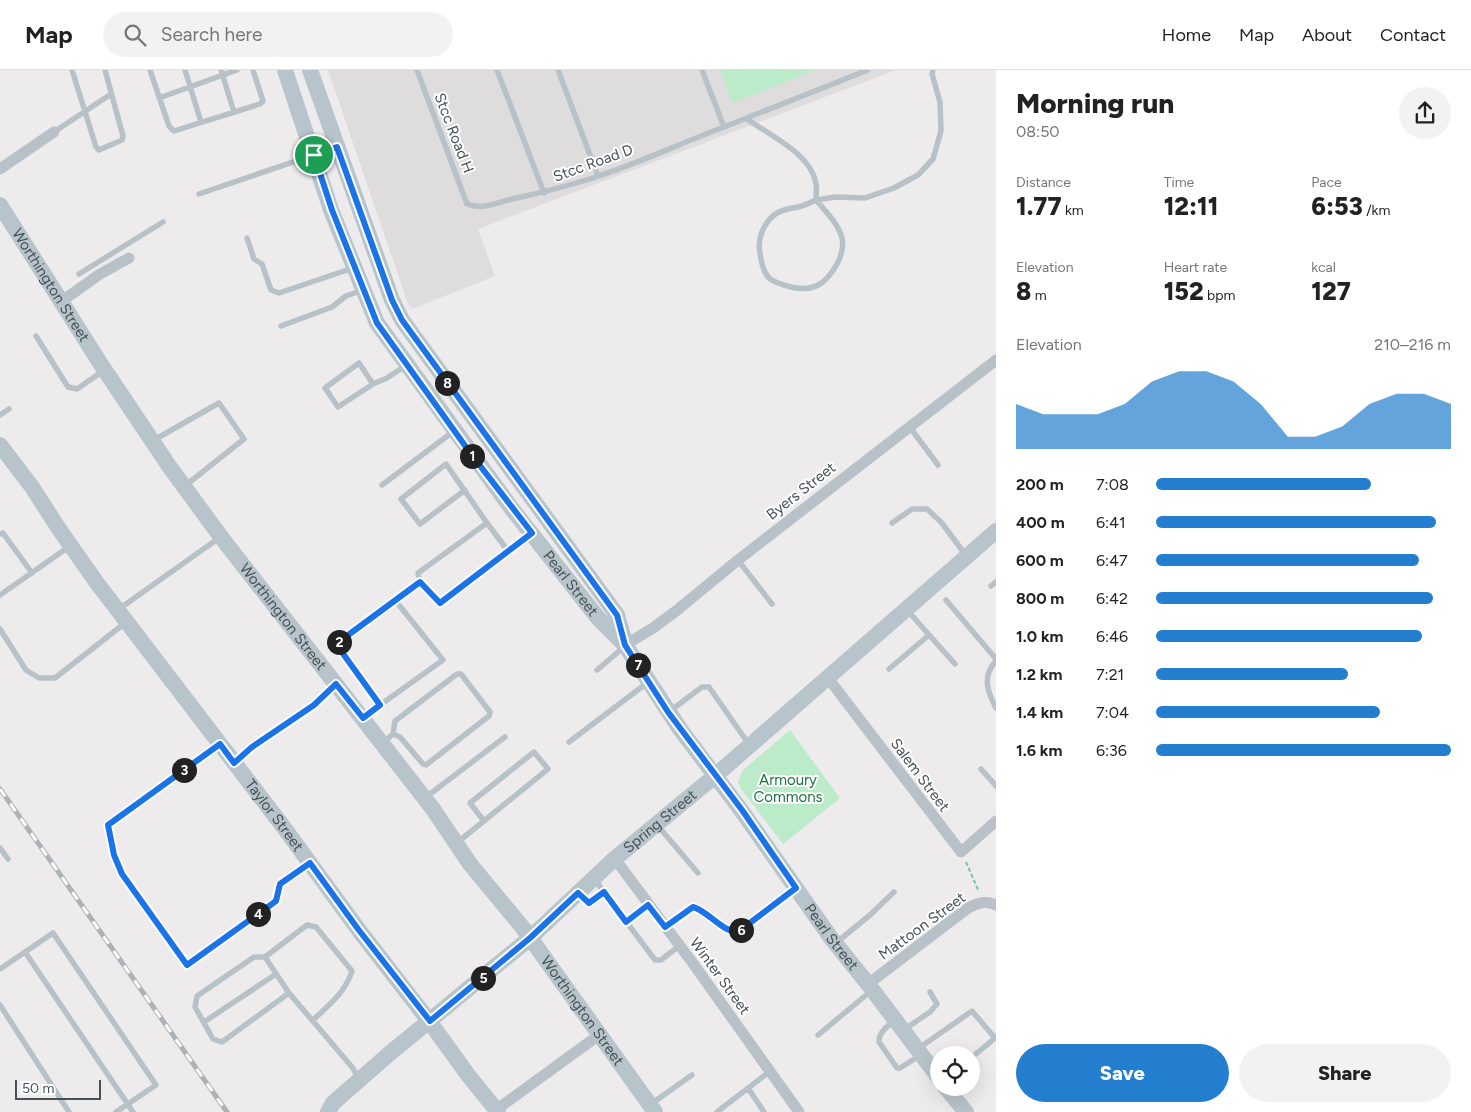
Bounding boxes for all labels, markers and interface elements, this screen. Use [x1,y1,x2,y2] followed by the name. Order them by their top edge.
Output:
[103,12,453,57] search box
[25,20,73,49] text: Map
[121,21,149,49] icon: search
[161,23,262,46] text: Search here
[1162,24,1211,46] text: Home
[1239,24,1274,46] text: Map
[1302,24,1352,46] text: About
[1380,24,1446,46] text: Contact
[1016,86,1174,120] text: Morning run
[1399,87,1451,139] button: share
[430,90,478,176] street label: Stcc Road H
[1016,122,1060,141] text: 08:50
[293,134,335,176] pin
[551,140,635,186] street label: Stcc Road D
[300,141,328,169] icon: arrive
[1016,174,1071,191] text: Distance
[1164,174,1194,191] text: Time
[1311,174,1342,191] text: Pace
[1016,191,1062,221] text: 1.77
[1164,191,1218,221] text: 12:11
[1311,191,1363,221] text: 6:53
[1062,202,1084,219] text: km
[1363,202,1390,219] text: /km
[8,225,94,346] street label: Worthington Street
[1016,259,1074,276] text: Elevation
[1164,259,1227,276] text: Heart rate
[1311,259,1336,276] text: kcal
[1016,276,1031,306] text: 8
[1164,276,1204,306] text: 152
[1311,276,1351,306] text: 127
[1031,287,1047,304] text: m
[1204,287,1235,304] text: bpm
[1016,335,1082,354] text: Elevation
[1374,335,1451,354] text: 210–216 m
[434,370,460,396] pin: 8
[443,375,452,392] text: 8
[460,444,484,468] pin: 1
[470,448,475,465] text: 1
[763,458,839,524] street label: Byers Street
[1016,475,1064,494] text: 200 m
[1096,475,1129,494] text: 7:08
[1016,513,1065,532] text: 400 m
[1096,513,1126,532] text: 6:41
[539,547,602,620] street label: Pearl Street
[1016,551,1064,570] text: 600 m
[1096,551,1128,570] text: 6:47
[236,560,331,674] street label: Worthington Street
[1016,589,1064,608] text: 800 m
[1096,589,1128,608] text: 6:42
[1016,627,1063,646] text: 1.0 km
[1096,627,1128,646] text: 6:46
[326,630,352,654] pin: 2
[335,634,344,651] text: 2
[626,652,650,678] pin: 7
[635,657,642,674] text: 7
[1016,665,1062,684] text: 1.2 km
[1096,665,1124,684] text: 7:21
[1016,703,1063,722] text: 1.4 km
[1096,703,1129,722] text: 7:04
[887,735,954,815] street label: Salem Street
[1016,741,1062,760] text: 1.6 km
[1096,741,1127,760] text: 6:36
[172,758,196,782] pin: 3
[181,762,188,779] text: 3
[753,771,823,806] park label: Armoury Commons
[241,776,307,855] street label: Taylor Street
[620,786,700,857] street label: Spring Street
[875,888,969,964] street label: Mattoon Street
[801,900,863,974] street label: Pearl Street
[246,902,270,926] pin: 4
[254,906,263,923] text: 4
[728,918,754,942] pin: 6
[737,922,746,939] text: 6
[686,934,754,1018] street label: Winter Street
[537,952,628,1069] street label: Worthington Street
[470,966,496,990] pin: 5
[479,970,488,987] text: 5
[1016,1044,1229,1102] button: Save
[1239,1044,1451,1102] button: Share
[930,1046,980,1096] map controls
[930,1046,980,1096] button: locate
[15,1077,101,1100] scale bar
[22,1080,54,1097] text: 50 m

